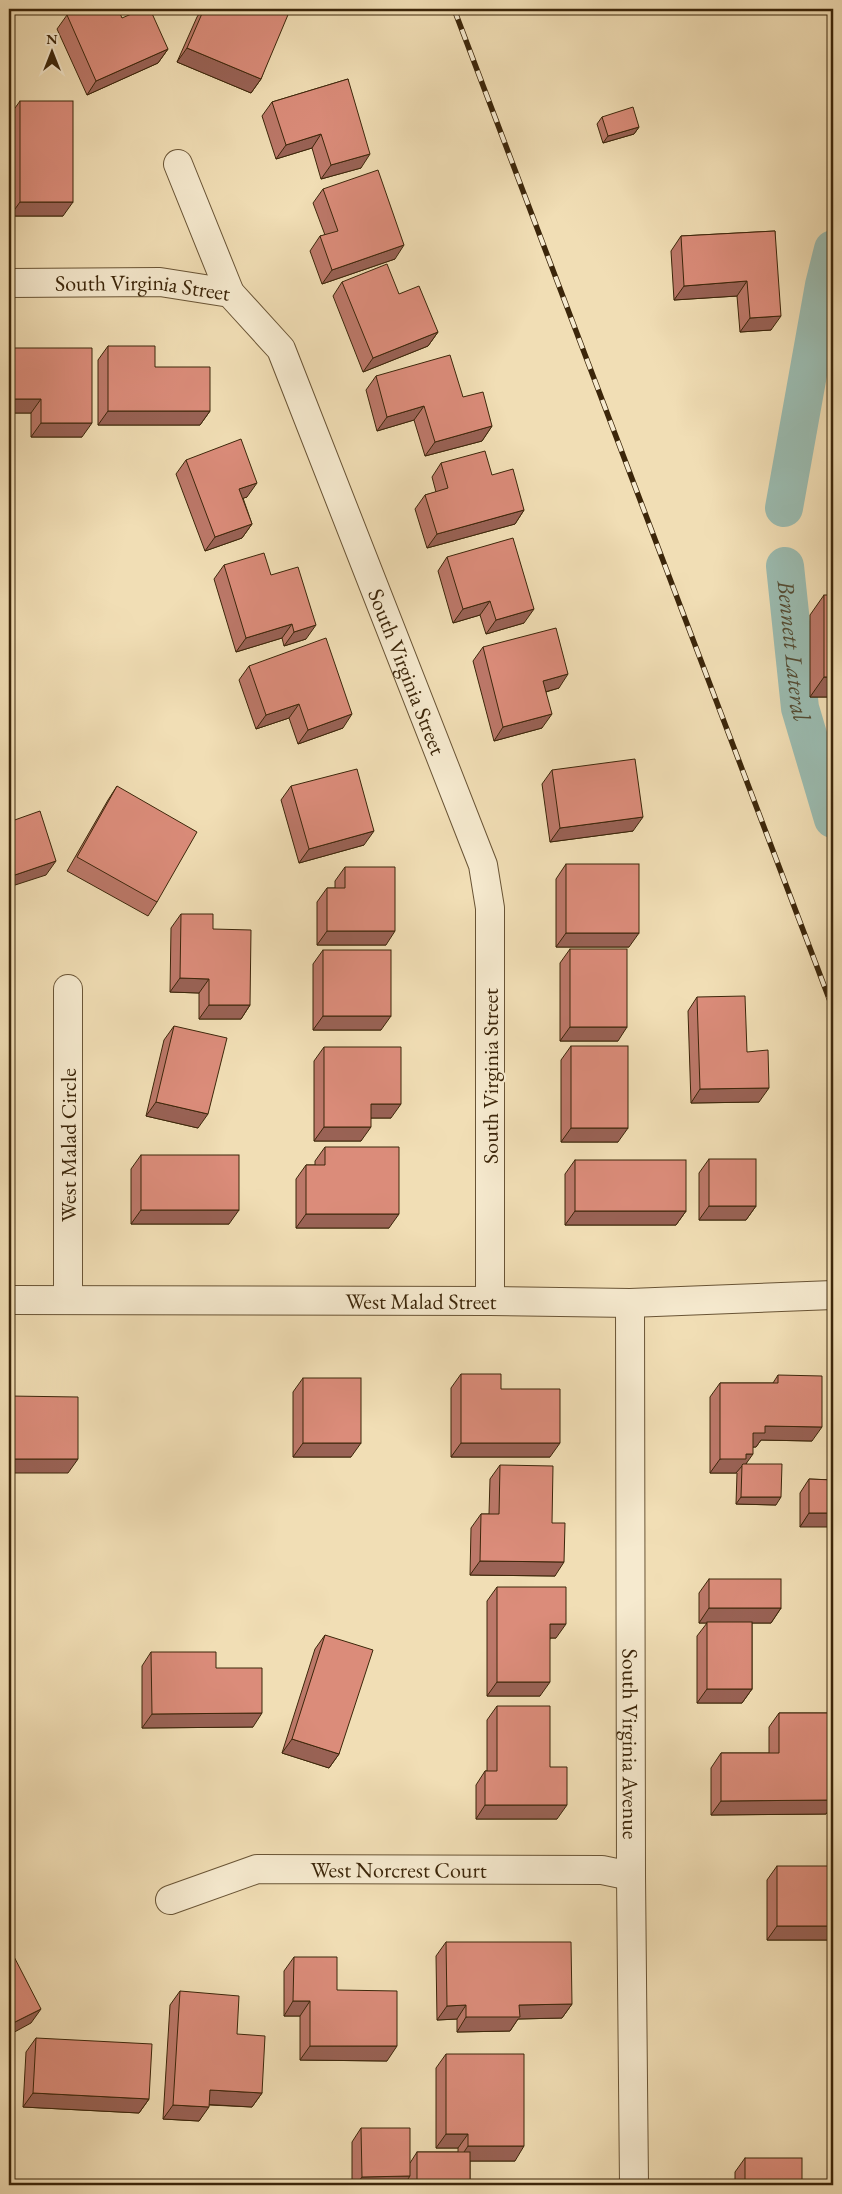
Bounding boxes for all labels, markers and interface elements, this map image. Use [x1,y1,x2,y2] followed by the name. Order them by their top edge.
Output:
[28,28,78,78] north arrow
[46,30,58,48] text: N
[55,267,233,307] street label: South Virginia Street
[771,578,819,726] water label: Bennett Lateral
[362,584,453,759] street label: South Virginia Street
[476,988,505,1164] street label: South Virginia Street
[54,1068,83,1222] street label: West Malad Circle
[345,1286,497,1316] street label: West Malad Street
[616,1649,645,1840] street label: South Virginia Avenue
[311,1855,487,1884] street label: West Norcrest Court

